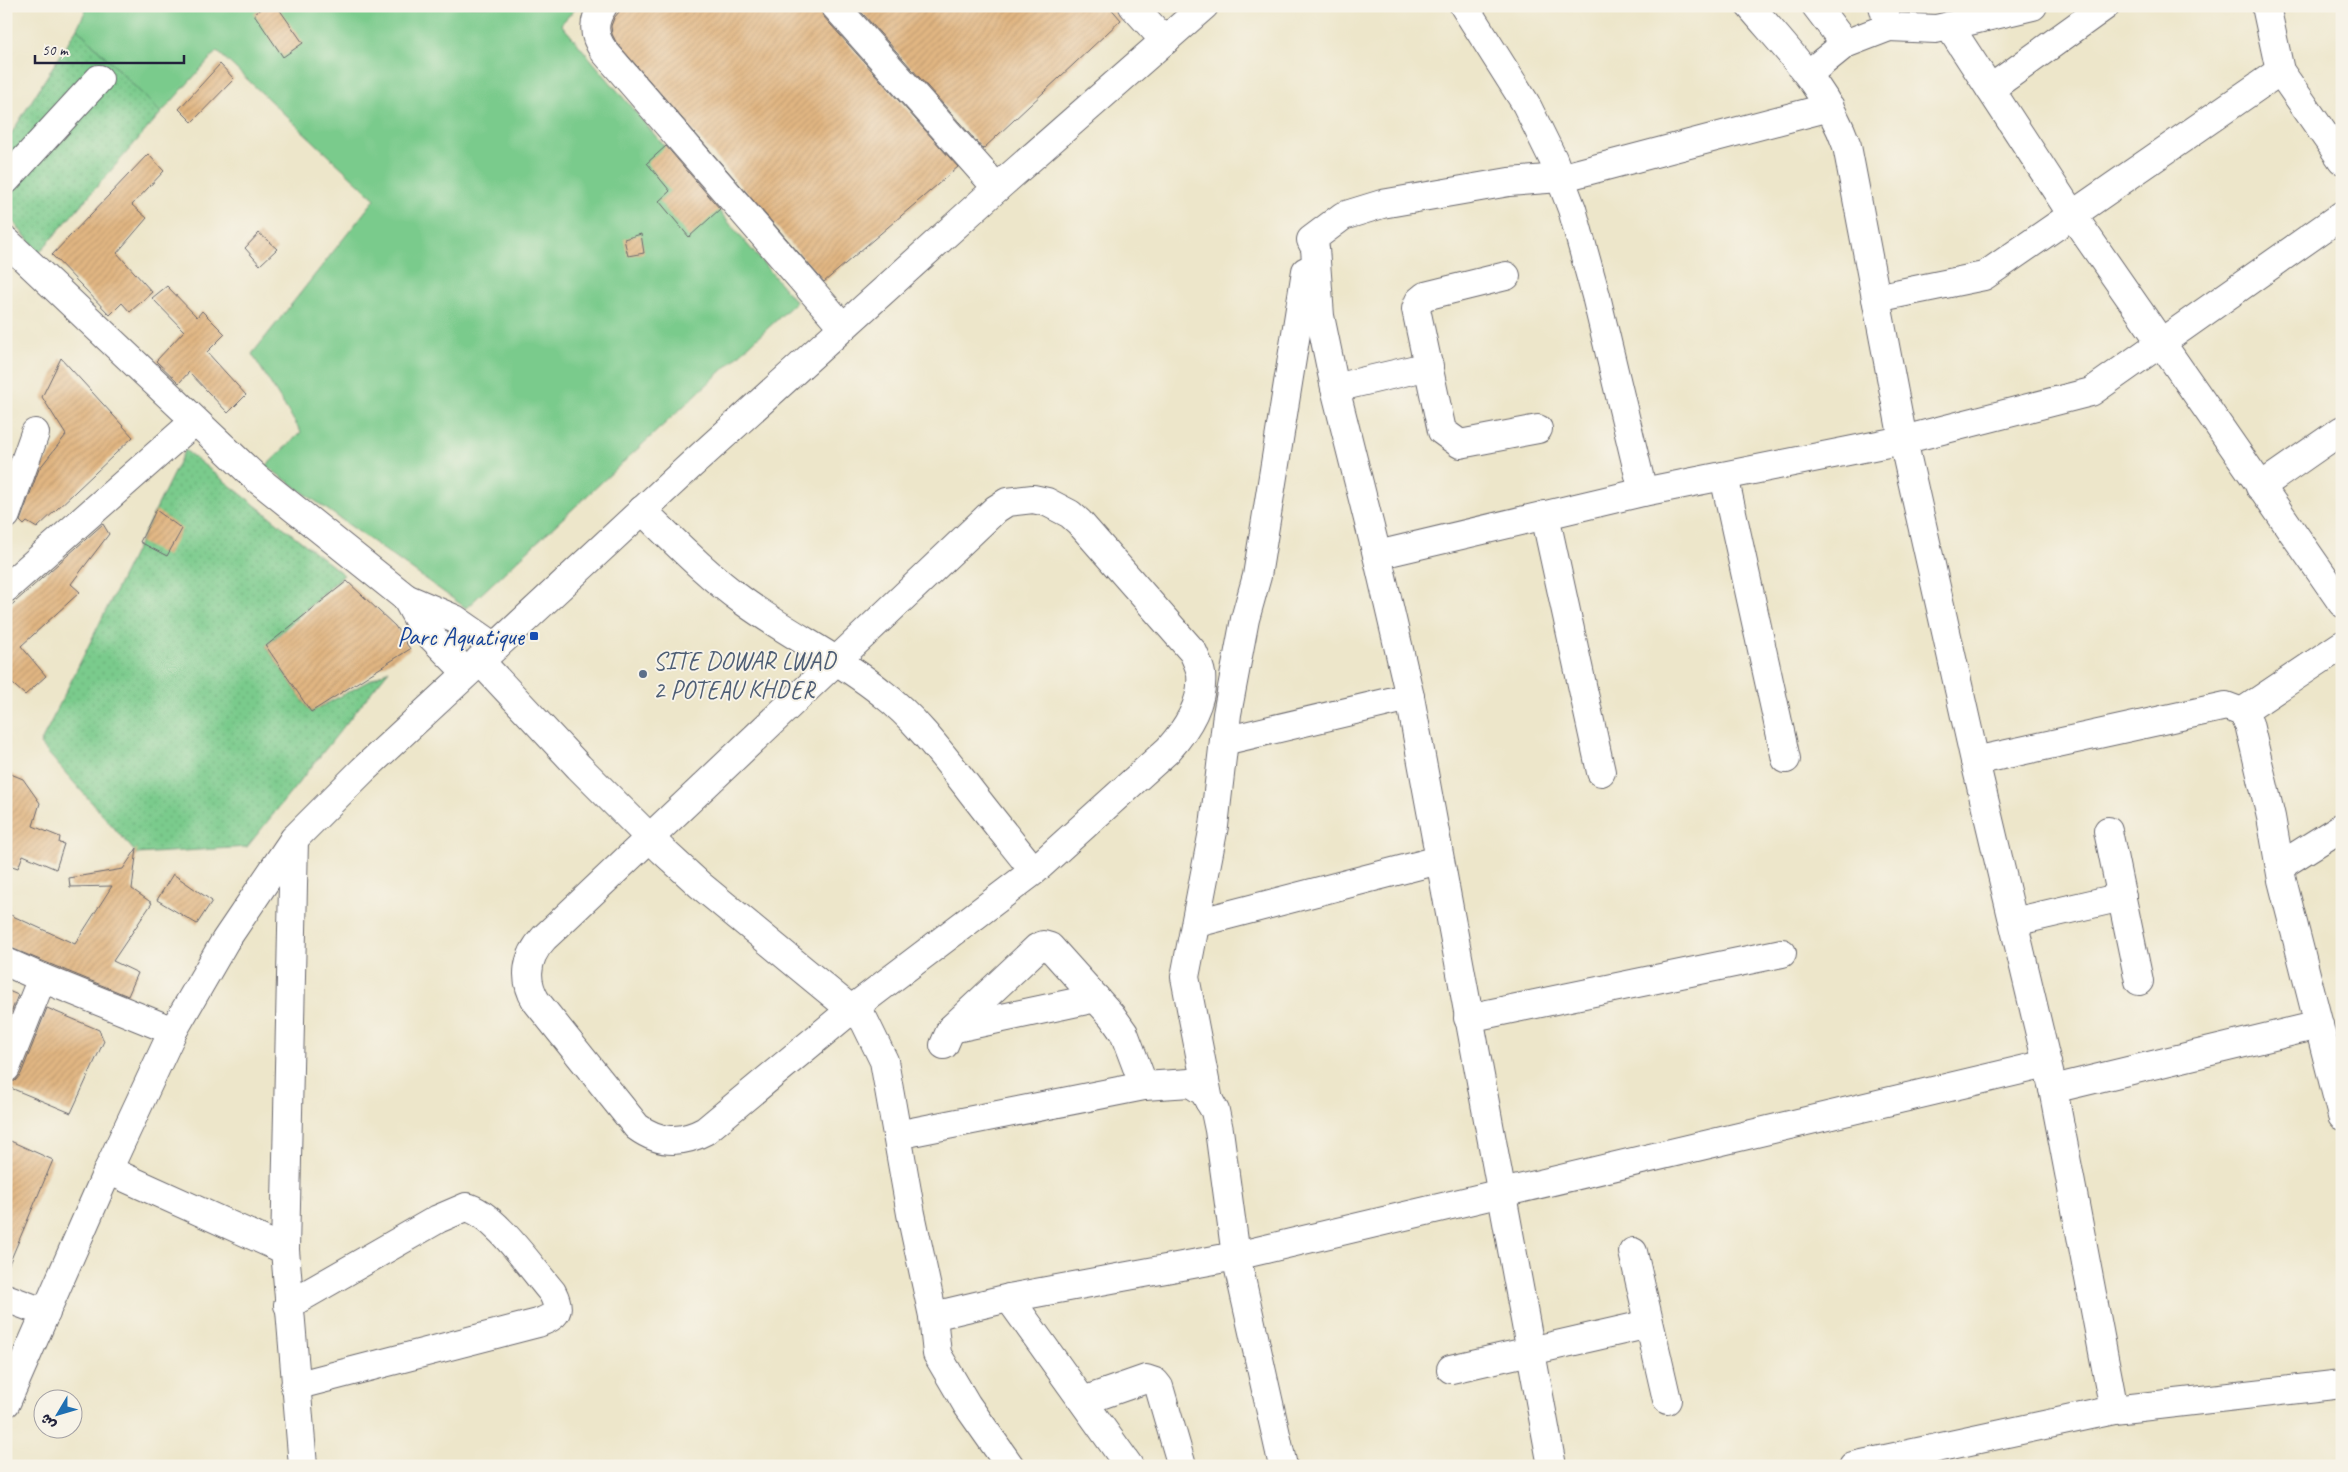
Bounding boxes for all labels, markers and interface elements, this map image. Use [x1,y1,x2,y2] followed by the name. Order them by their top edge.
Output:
[35,32,184,64] scale bar
[42,41,69,60] text: 50 m
[397,621,526,653] place label: Parc Aquatique
[528,630,540,642] marker: Parc Aquatique
[653,645,837,706] place label: SITE DOWAR LWAD 2 POTEAU KHDER
[637,668,649,680] marker: SITE DOWAR LWAD 2 POTEAU KHDER
[32,1390,82,1440] north arrow
[37,1410,60,1433] text: ش

